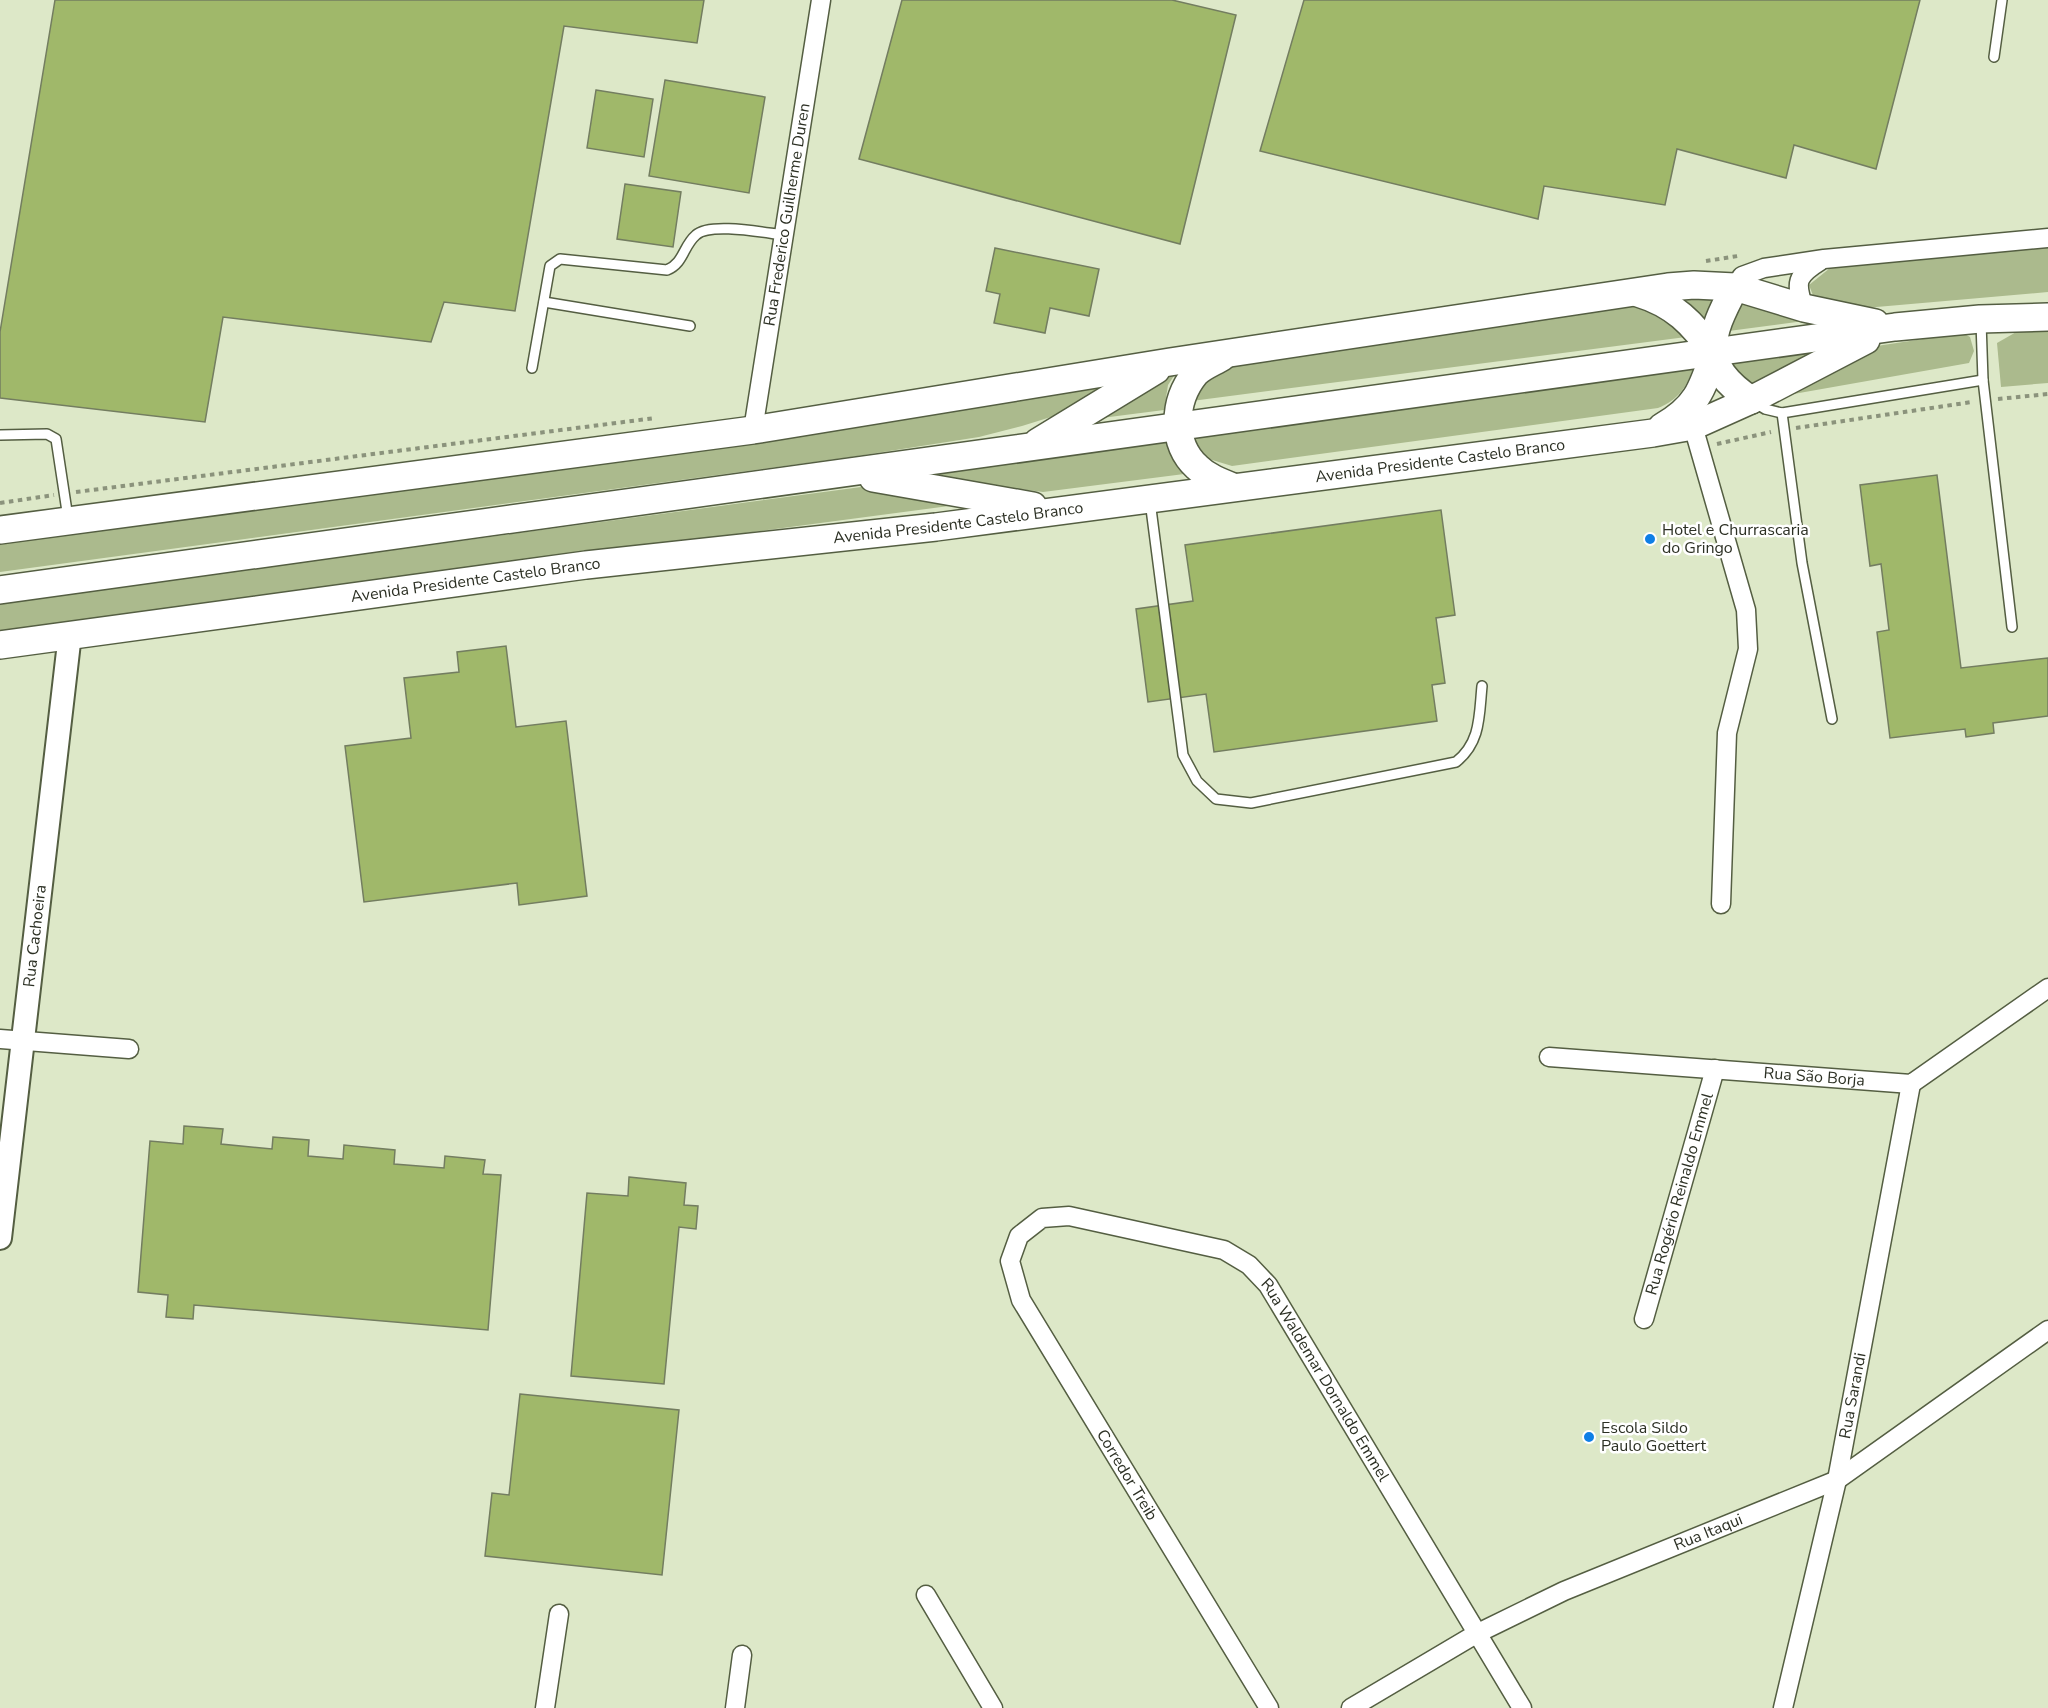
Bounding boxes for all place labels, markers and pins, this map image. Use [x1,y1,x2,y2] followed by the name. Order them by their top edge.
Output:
[1662,519,1809,559] place label: Hotel e Churrascaria do Gringo
[1643,532,1657,546] marker: Hotel e Churrascaria do Gringo
[1601,1417,1706,1457] place label: Escola Sildo Paulo Goettert
[1582,1430,1596,1444] marker: Escola Sildo Paulo Goettert

